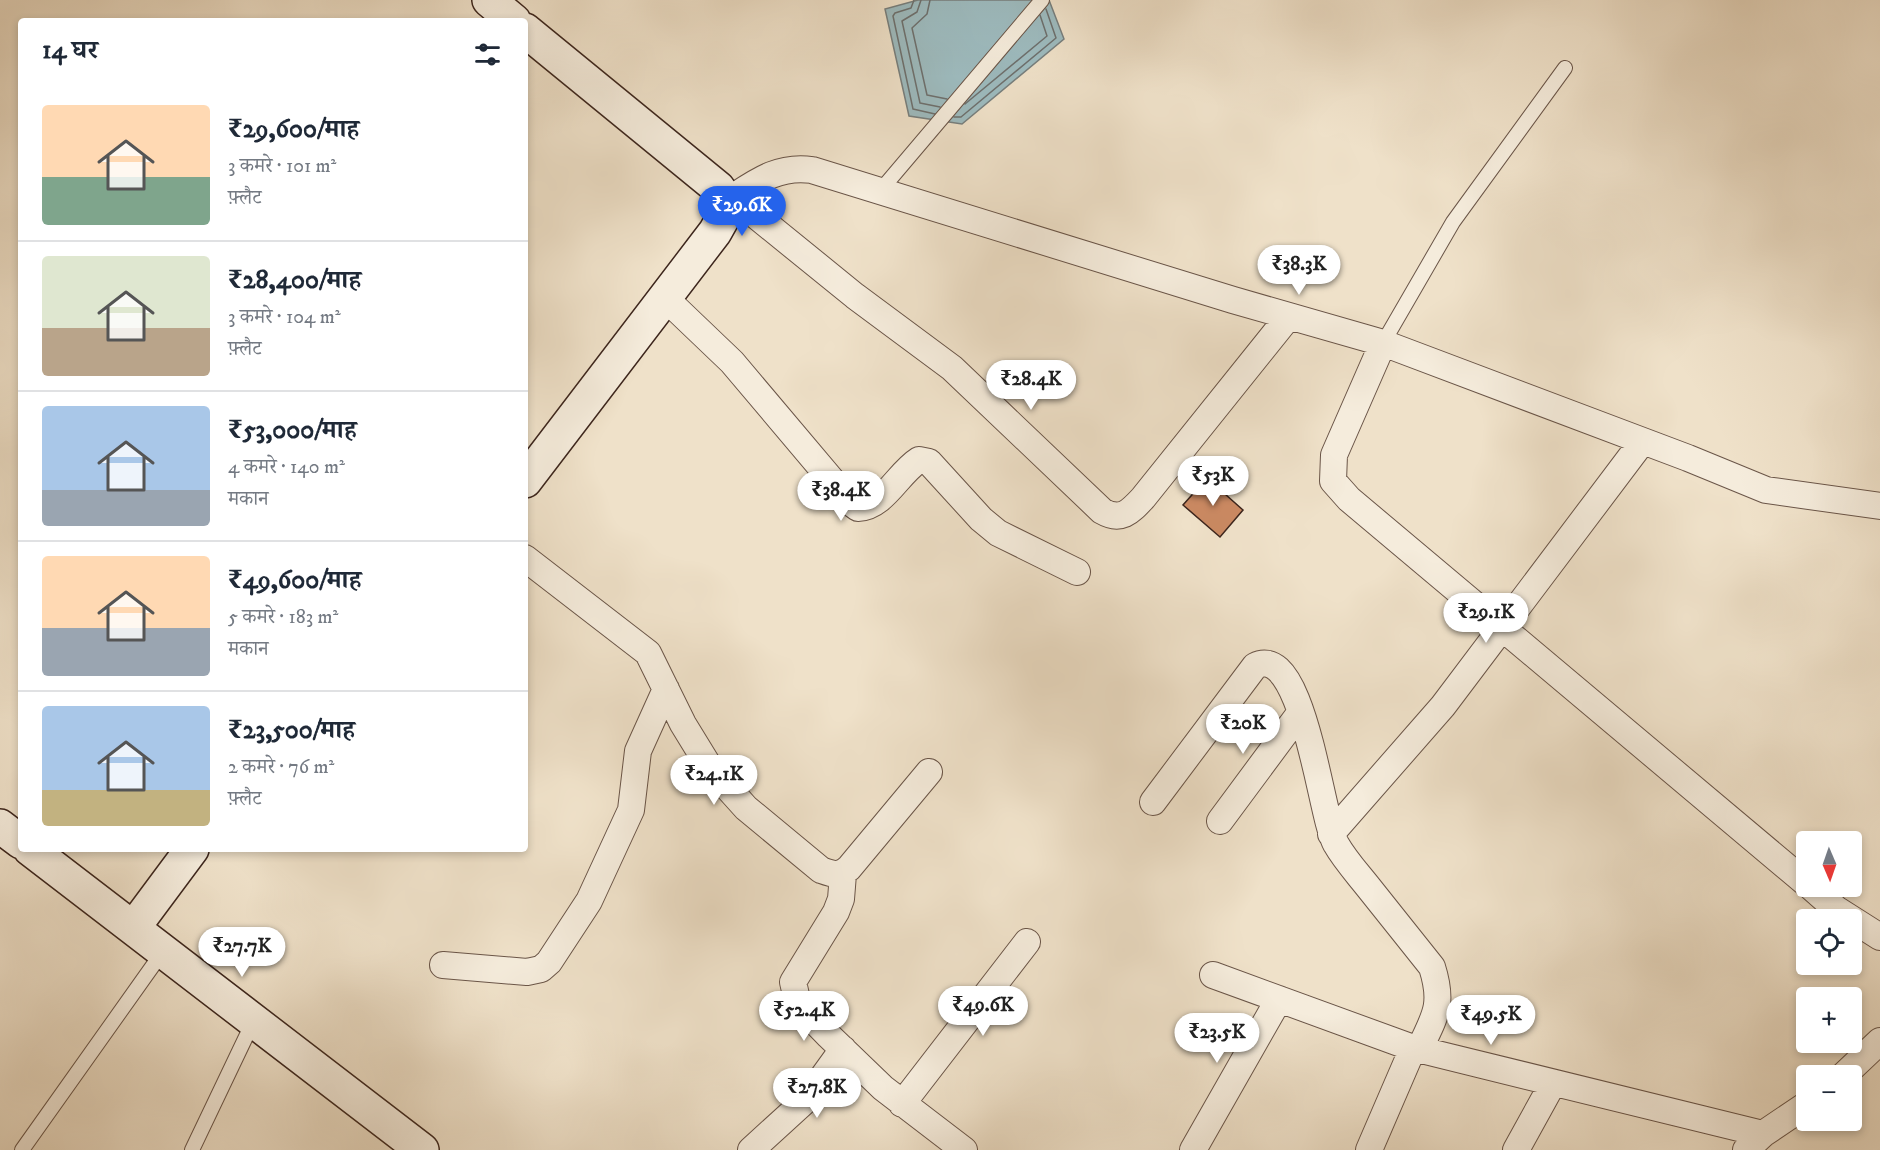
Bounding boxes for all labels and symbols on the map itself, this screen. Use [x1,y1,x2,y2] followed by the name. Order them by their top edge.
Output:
[693,186,791,237] pin: ₹29.6K
[1250,245,1348,296] pin: ₹38.3K
[982,360,1080,411] pin: ₹28.4K
[1177,456,1249,507] pin: ₹53K
[792,471,890,522] pin: ₹38.4K
[1437,593,1535,644] pin: ₹29.1K
[1207,704,1279,755] pin: ₹20K
[665,755,763,806] pin: ₹24.1K
[1796,831,1862,897] north arrow
[193,927,291,978] pin: ₹27.7K
[934,986,1032,1037] pin: ₹49.6K
[755,991,853,1042] pin: ₹52.4K
[1442,995,1540,1046] pin: ₹49.5K
[1168,1013,1266,1064] pin: ₹23.5K
[768,1068,866,1119] pin: ₹27.8K

